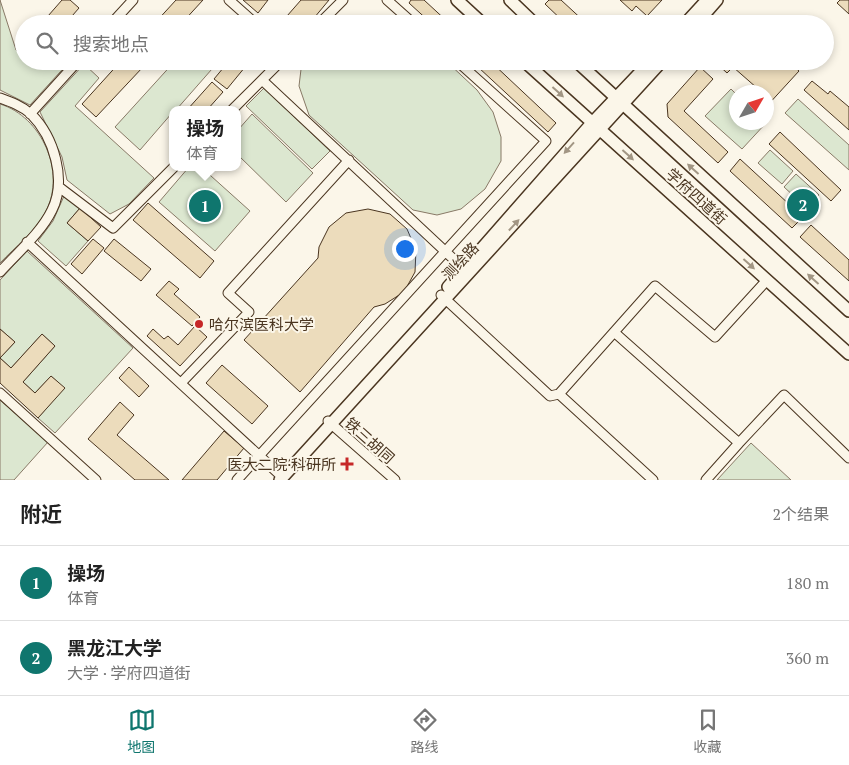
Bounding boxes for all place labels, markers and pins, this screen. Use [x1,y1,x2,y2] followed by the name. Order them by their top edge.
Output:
[787,186,819,224] pin: 2
[189,187,221,225] pin: 1
[209,314,314,334] place label: 哈尔滨医科大学
[193,318,205,330] marker: 哈尔滨医科大学
[227,454,336,474] place label: 医大二院·科研所
[340,457,354,471] marker: 医大二院·科研所

